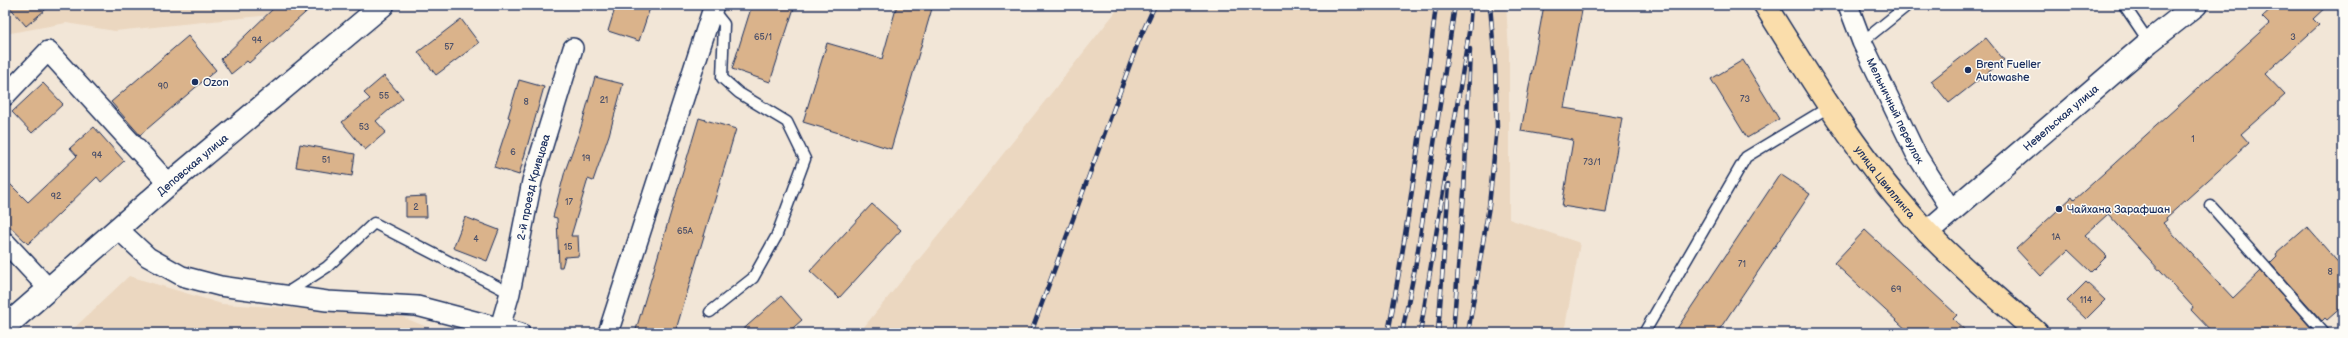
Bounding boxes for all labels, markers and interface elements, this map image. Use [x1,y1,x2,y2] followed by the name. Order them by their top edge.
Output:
[754,32,772,43] house number: 65/1
[2290,32,2296,43] house number: 3
[252,35,263,46] house number: 94
[444,42,454,53] house number: 57
[1864,56,1927,166] street label: Мельничный переулок
[1976,58,2042,84] place label: Brent Fueller Autowashe
[1963,65,1973,75] marker: Brent Fueller Autowashe
[203,76,229,89] place label: Ozon
[190,77,200,87] marker: Ozon
[158,81,168,92] house number: 90
[2020,81,2101,153] street label: Невельская улица
[379,91,389,102] house number: 55
[1740,94,1750,105] house number: 73
[600,95,608,106] house number: 21
[523,97,529,108] house number: 8
[359,122,370,133] house number: 53
[154,131,231,198] street label: Деповская улица
[514,132,553,241] street label: 2-й проезд Кривцова
[2191,134,2195,145] house number: 1
[1852,143,1918,221] street label: улица Цвиллинга
[510,147,516,158] house number: 6
[92,150,103,161] house number: 94
[582,153,590,164] house number: 19
[322,155,330,166] house number: 51
[1583,157,1601,168] house number: 73/1
[51,191,62,202] house number: 92
[565,197,574,208] house number: 17
[413,202,419,213] house number: 2
[2067,203,2170,216] place label: Чайхана Зарафшан
[2054,204,2064,214] marker: Чайхана Зарафшан
[677,226,694,237] house number: 65А
[2052,232,2061,243] house number: 1А
[473,234,479,245] house number: 4
[564,242,572,253] house number: 15
[1738,259,1746,270] house number: 71
[2327,267,2333,278] house number: 8
[1891,284,1901,295] house number: 69
[2080,295,2093,306] house number: 114

